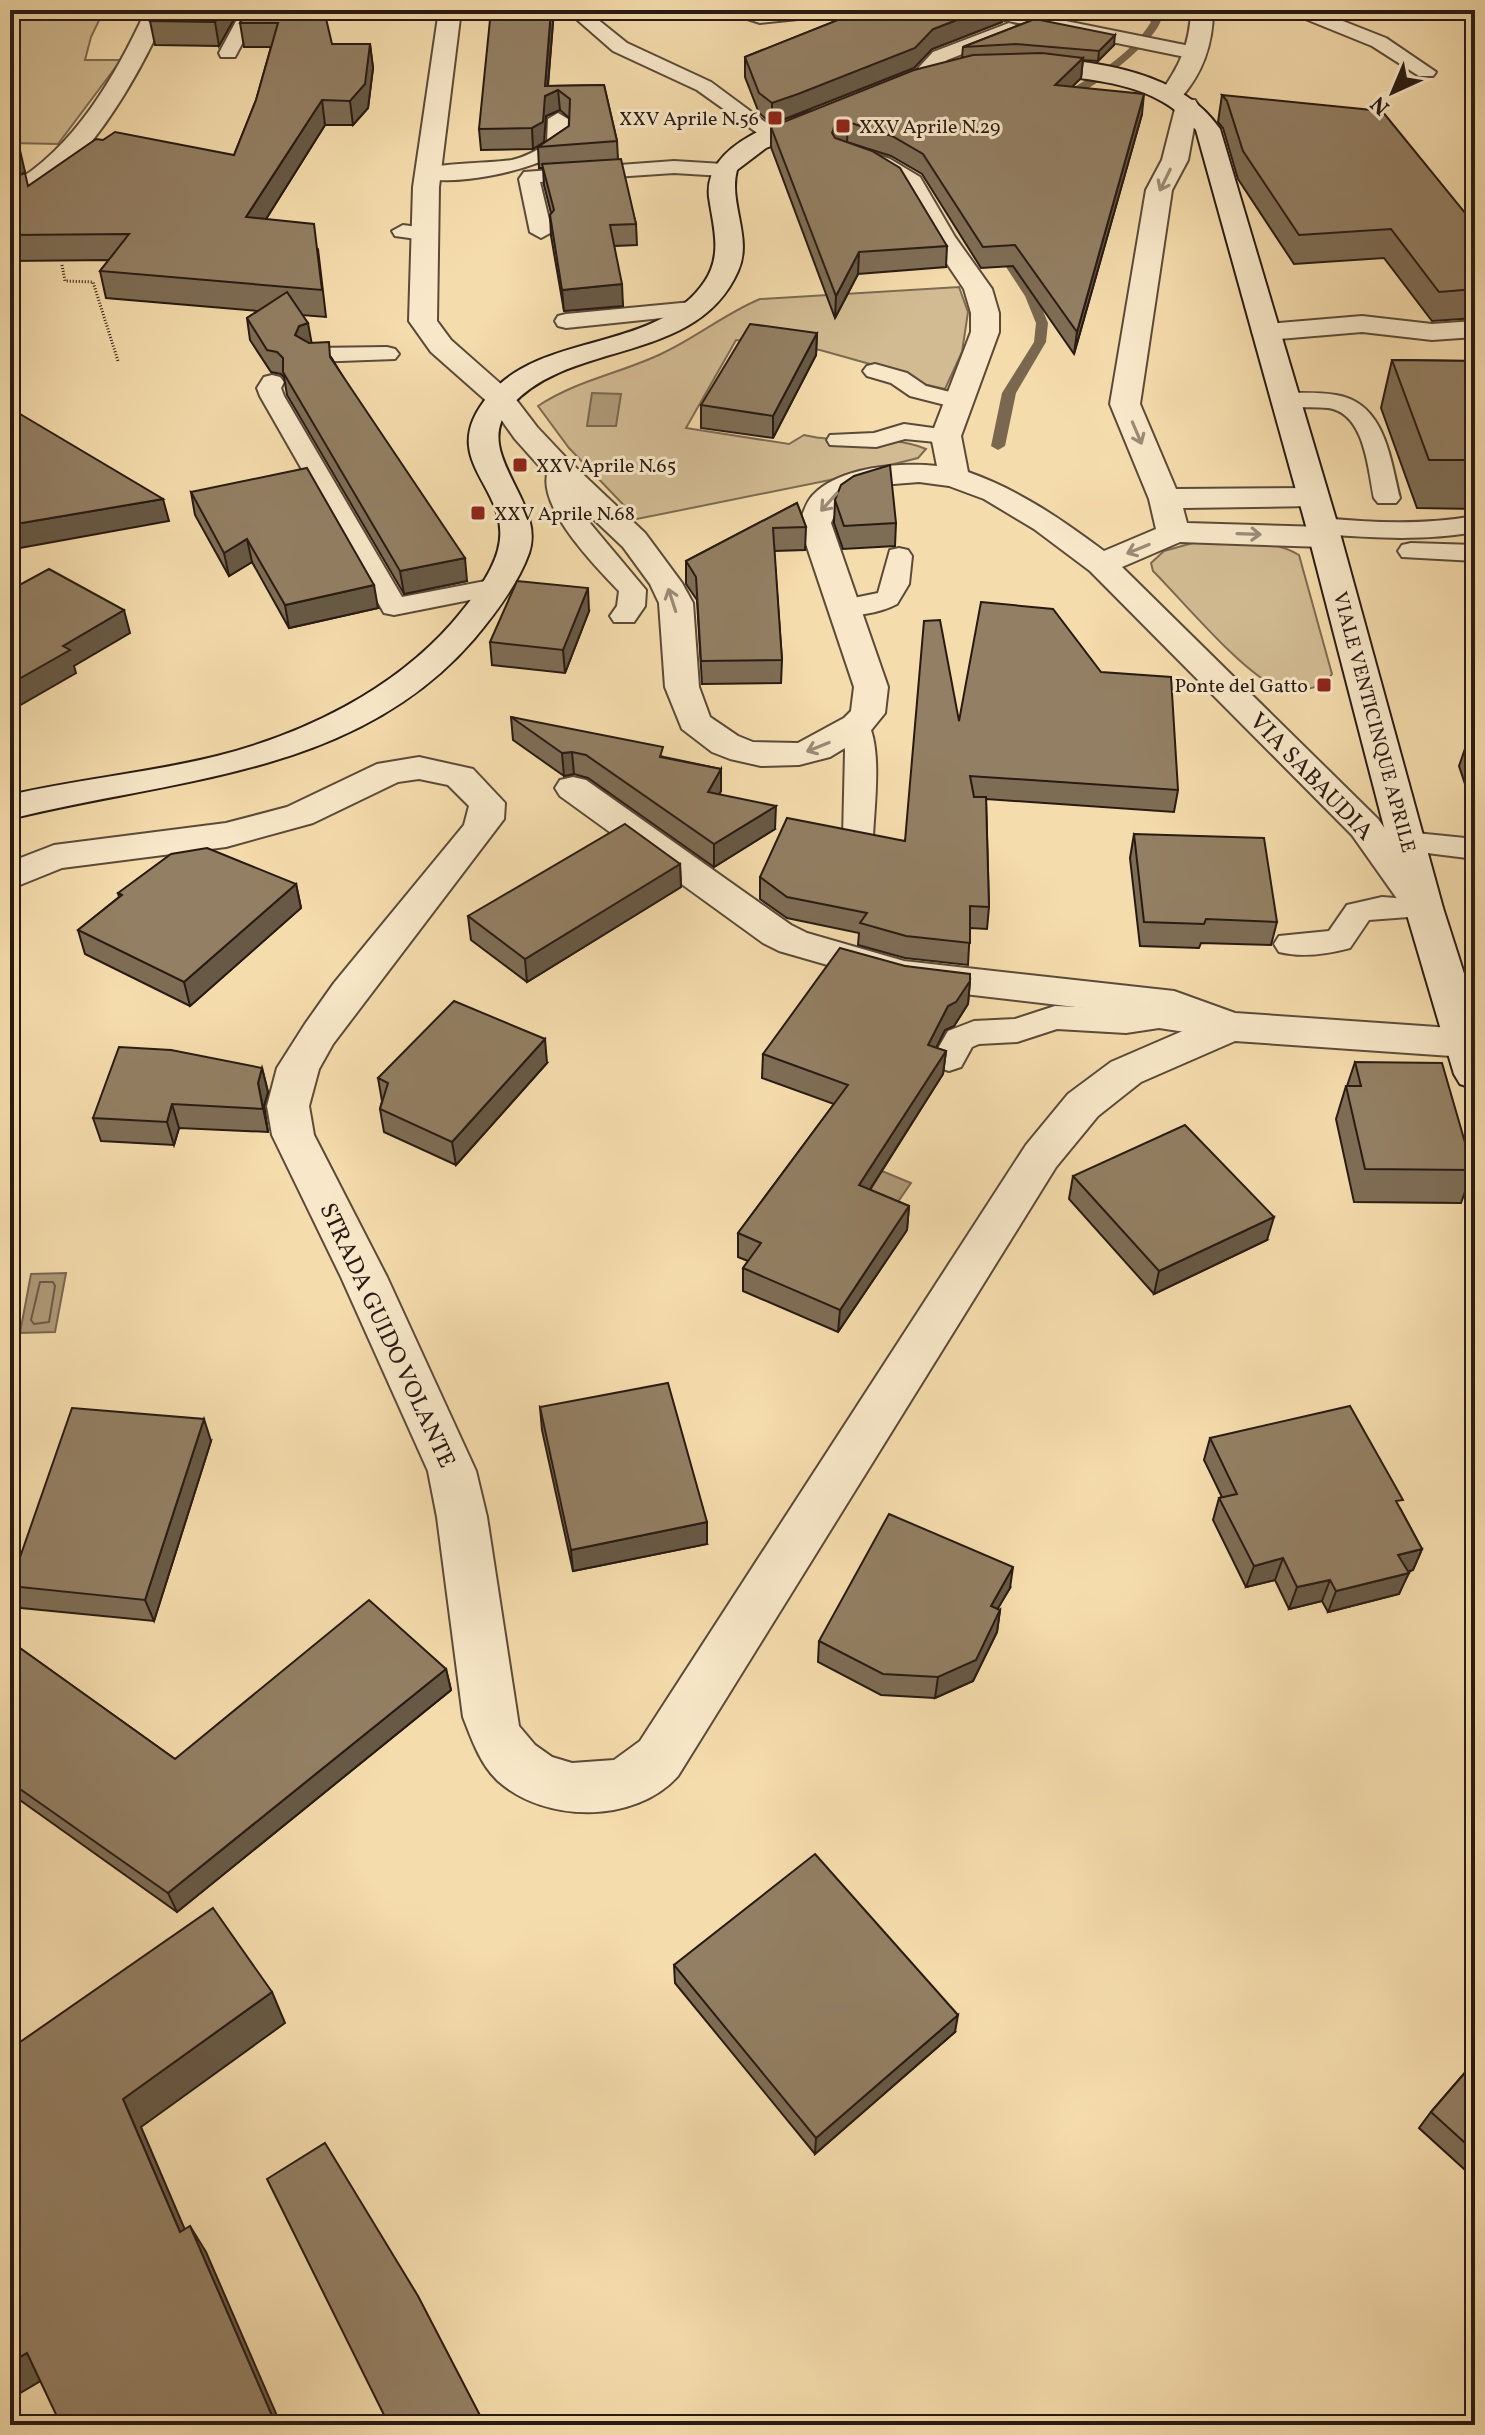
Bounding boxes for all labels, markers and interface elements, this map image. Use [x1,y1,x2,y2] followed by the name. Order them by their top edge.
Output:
[1353,52,1433,132] north arrow
[1364,88,1397,121] text: N
[619,106,759,134] place label: XXV Aprile N.56
[766,109,784,127] marker: XXV Aprile N.56
[859,114,1000,142] place label: XXV Aprile N.29
[834,117,852,135] marker: XXV Aprile N.29
[1157,167,1172,191] one-way arrow
[1131,420,1145,445] one-way arrow
[536,453,676,481] place label: XXV Aprile N.65
[511,456,529,474] marker: XXV Aprile N.65
[820,491,839,512] one-way arrow
[494,501,635,529] place label: XXV Aprile N.68
[469,504,487,522] marker: XXV Aprile N.68
[1235,526,1262,542] one-way arrow
[1126,543,1151,557] one-way arrow
[664,588,678,613] one-way arrow
[1325,589,1421,856] street label: VIALE VENTICINQUE APRILE
[1175,673,1308,701] place label: Ponte del Gatto
[1315,676,1333,694] marker: Ponte del Gatto
[1241,706,1381,849] street label: VIA SABAUDIA
[806,741,831,756] one-way arrow
[310,1198,463,1474] street label: STRADA GUIDO VOLANTE

